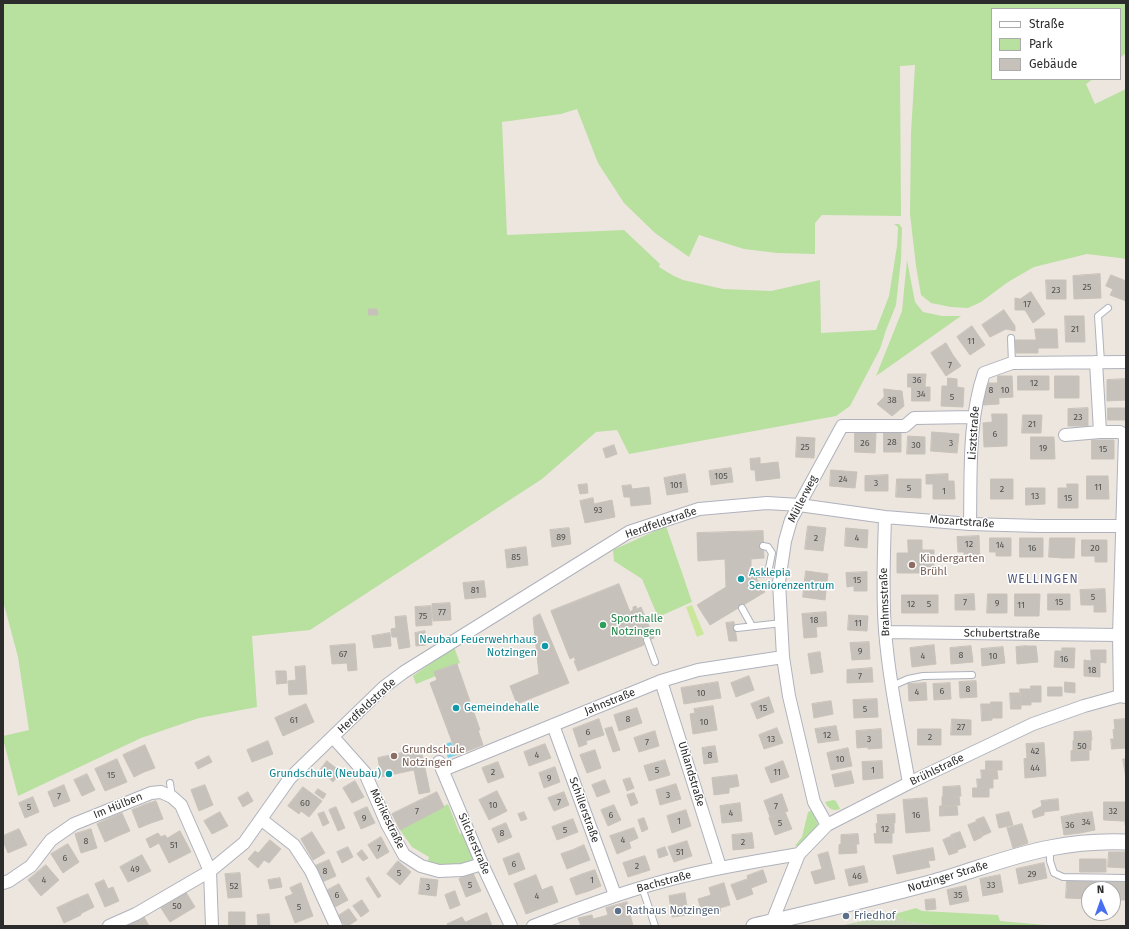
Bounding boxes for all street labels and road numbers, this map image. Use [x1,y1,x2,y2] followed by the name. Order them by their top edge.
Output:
[966,406,982,460] street label: Lisztstraße
[785,473,821,525] street label: Müllerweg
[624,505,698,541] street label: Herdfeldstraße
[929,513,995,531] street label: Mozartstraße
[877,567,893,637] street label: Brahmsstraße
[964,627,1040,641] street label: Schubertstraße
[335,676,399,736] street label: Herdfeldstraße
[583,686,637,718] street label: Jahnstraße
[675,740,707,808] street label: Uhlandstraße
[908,751,966,789] street label: Brühlstraße
[566,775,602,845] street label: Schillerstraße
[367,787,407,851] street label: Mörikestraße
[92,790,144,822] street label: Im Hülben
[455,811,493,877] street label: Silcherstraße
[906,859,990,895] street label: Notzinger Straße
[635,868,693,896] street label: Bachstraße

